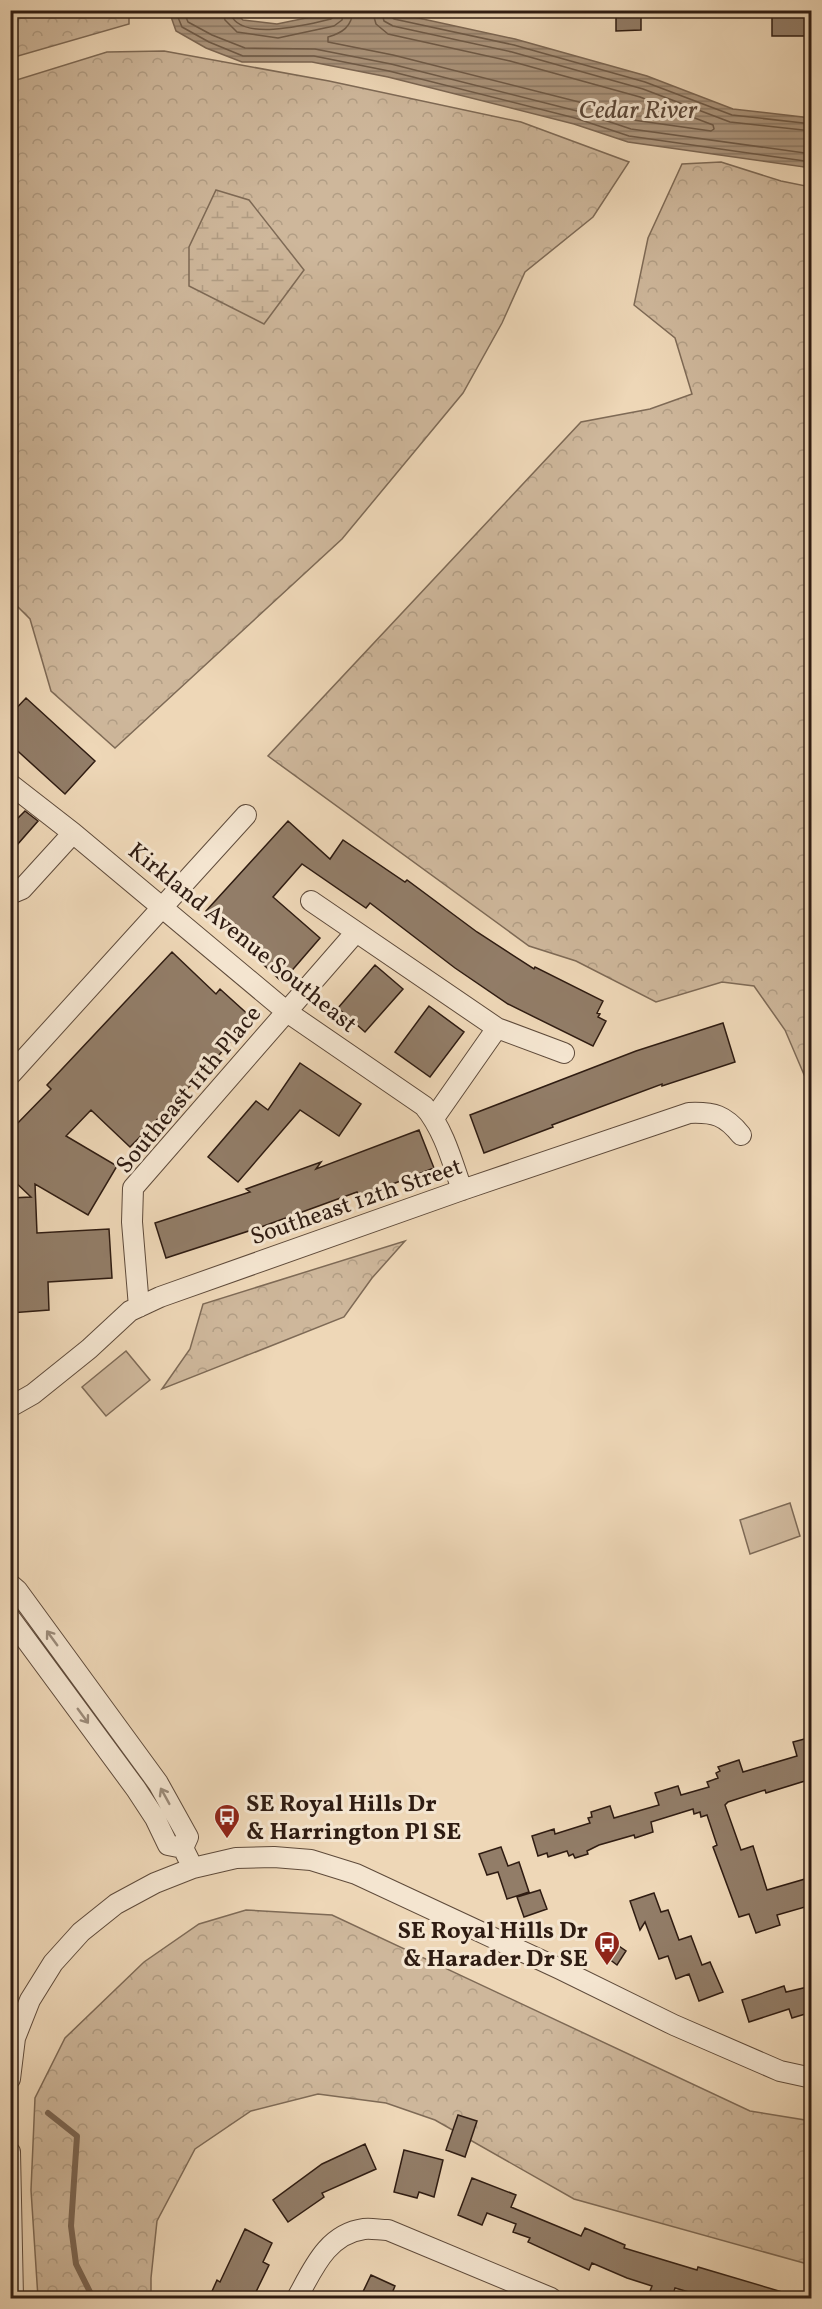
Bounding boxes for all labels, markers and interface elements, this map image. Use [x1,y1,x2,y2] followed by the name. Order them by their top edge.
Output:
[578,93,698,129] water label: Cedar River
[120,835,364,1042] street label: Kirkland Avenue Southeast
[109,999,270,1182] street label: Southeast 11th Place
[246,1151,467,1255] street label: Southeast 12th Street
[46,1630,58,1646] one-way arrow
[76,1707,89,1723] one-way arrow
[159,1788,171,1805] one-way arrow
[246,1788,461,1850] place label: SE Royal Hills Dr & Harrington Pl SE
[212,1802,242,1840] bus stop icon: SE Royal Hills Dr & Harrington Pl SE
[397,1915,588,1977] place label: SE Royal Hills Dr & Harader Dr SE
[592,1929,622,1967] bus stop icon: SE Royal Hills Dr & Harader Dr SE

